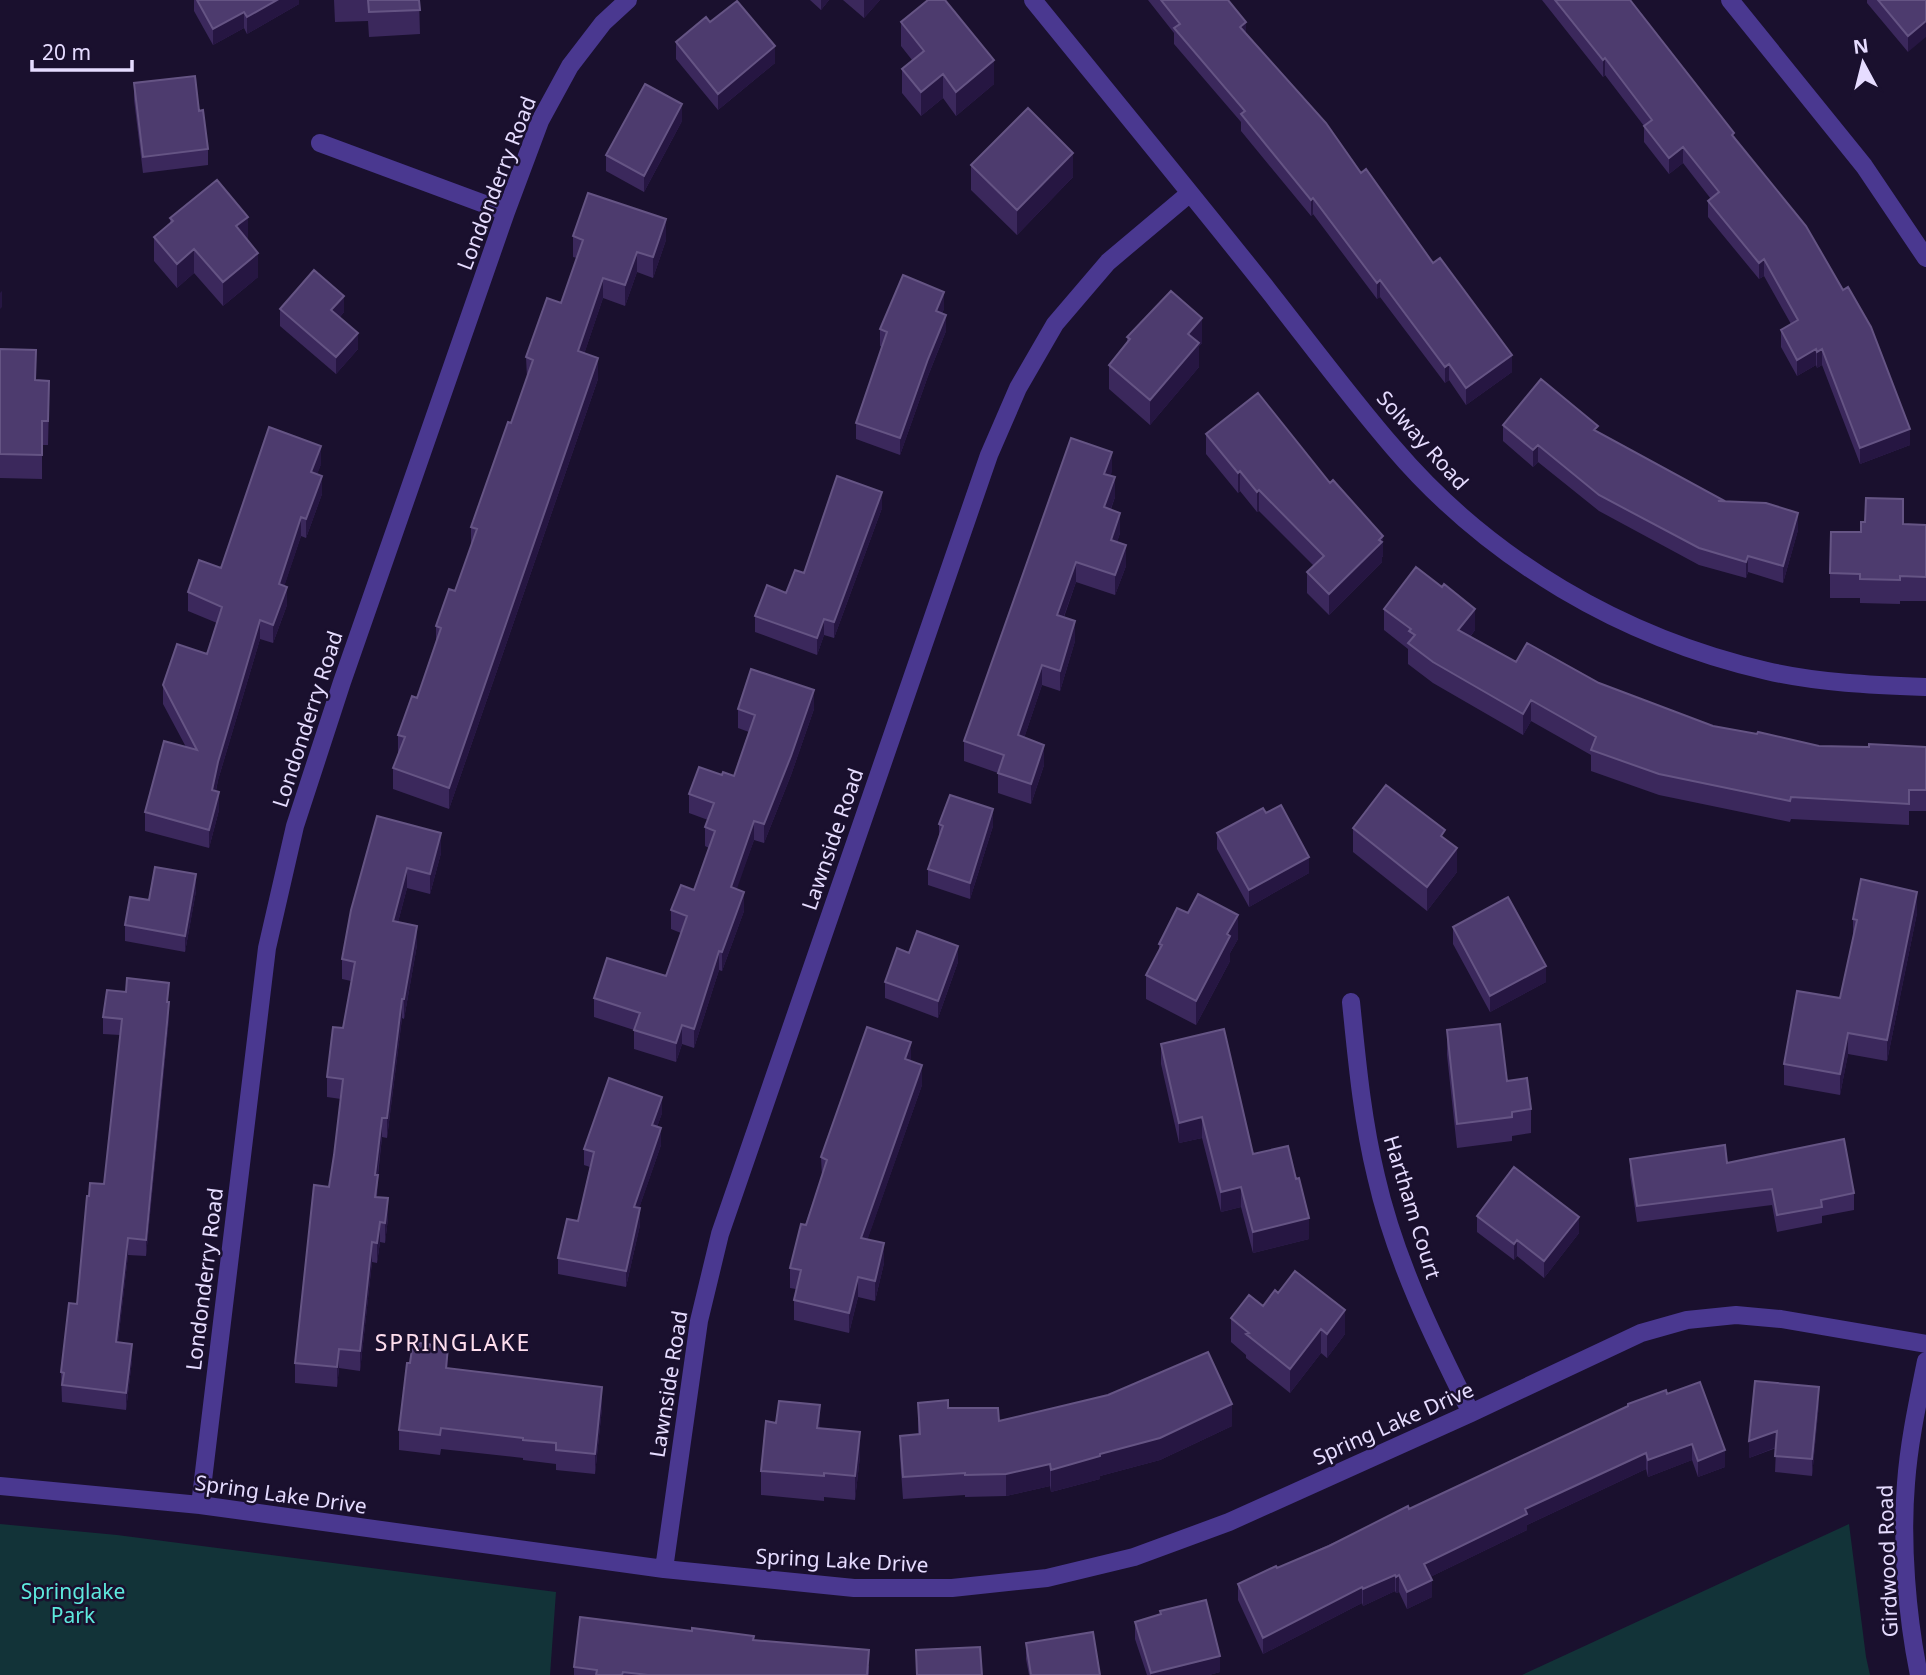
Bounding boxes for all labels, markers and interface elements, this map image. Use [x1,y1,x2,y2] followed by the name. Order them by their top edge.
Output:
[32,28,131,72] scale bar
[1828,28,1898,98] north arrow
[1852,32,1870,60] text: N
[42,38,91,66] text: 20 m
[450,92,542,274] street label: Londonderry Road
[1371,384,1475,496] street label: Solway Road
[265,627,349,811] street label: Londonderry Road
[795,764,869,914] street label: Lawnside Road
[1378,1132,1448,1283] street label: Hartham Court
[179,1186,229,1372] street label: Londonderry Road
[643,1309,693,1459] street label: Lawnside Road
[375,1326,531,1358] district label: SPRINGLAKE
[1308,1375,1478,1471] street label: Spring Lake Drive
[193,1468,369,1520] street label: Spring Lake Drive
[1870,1484,1904,1638] street label: Girdwood Road
[755,1541,929,1579] street label: Spring Lake Drive
[21,1577,125,1629] park label: Springlake Park

